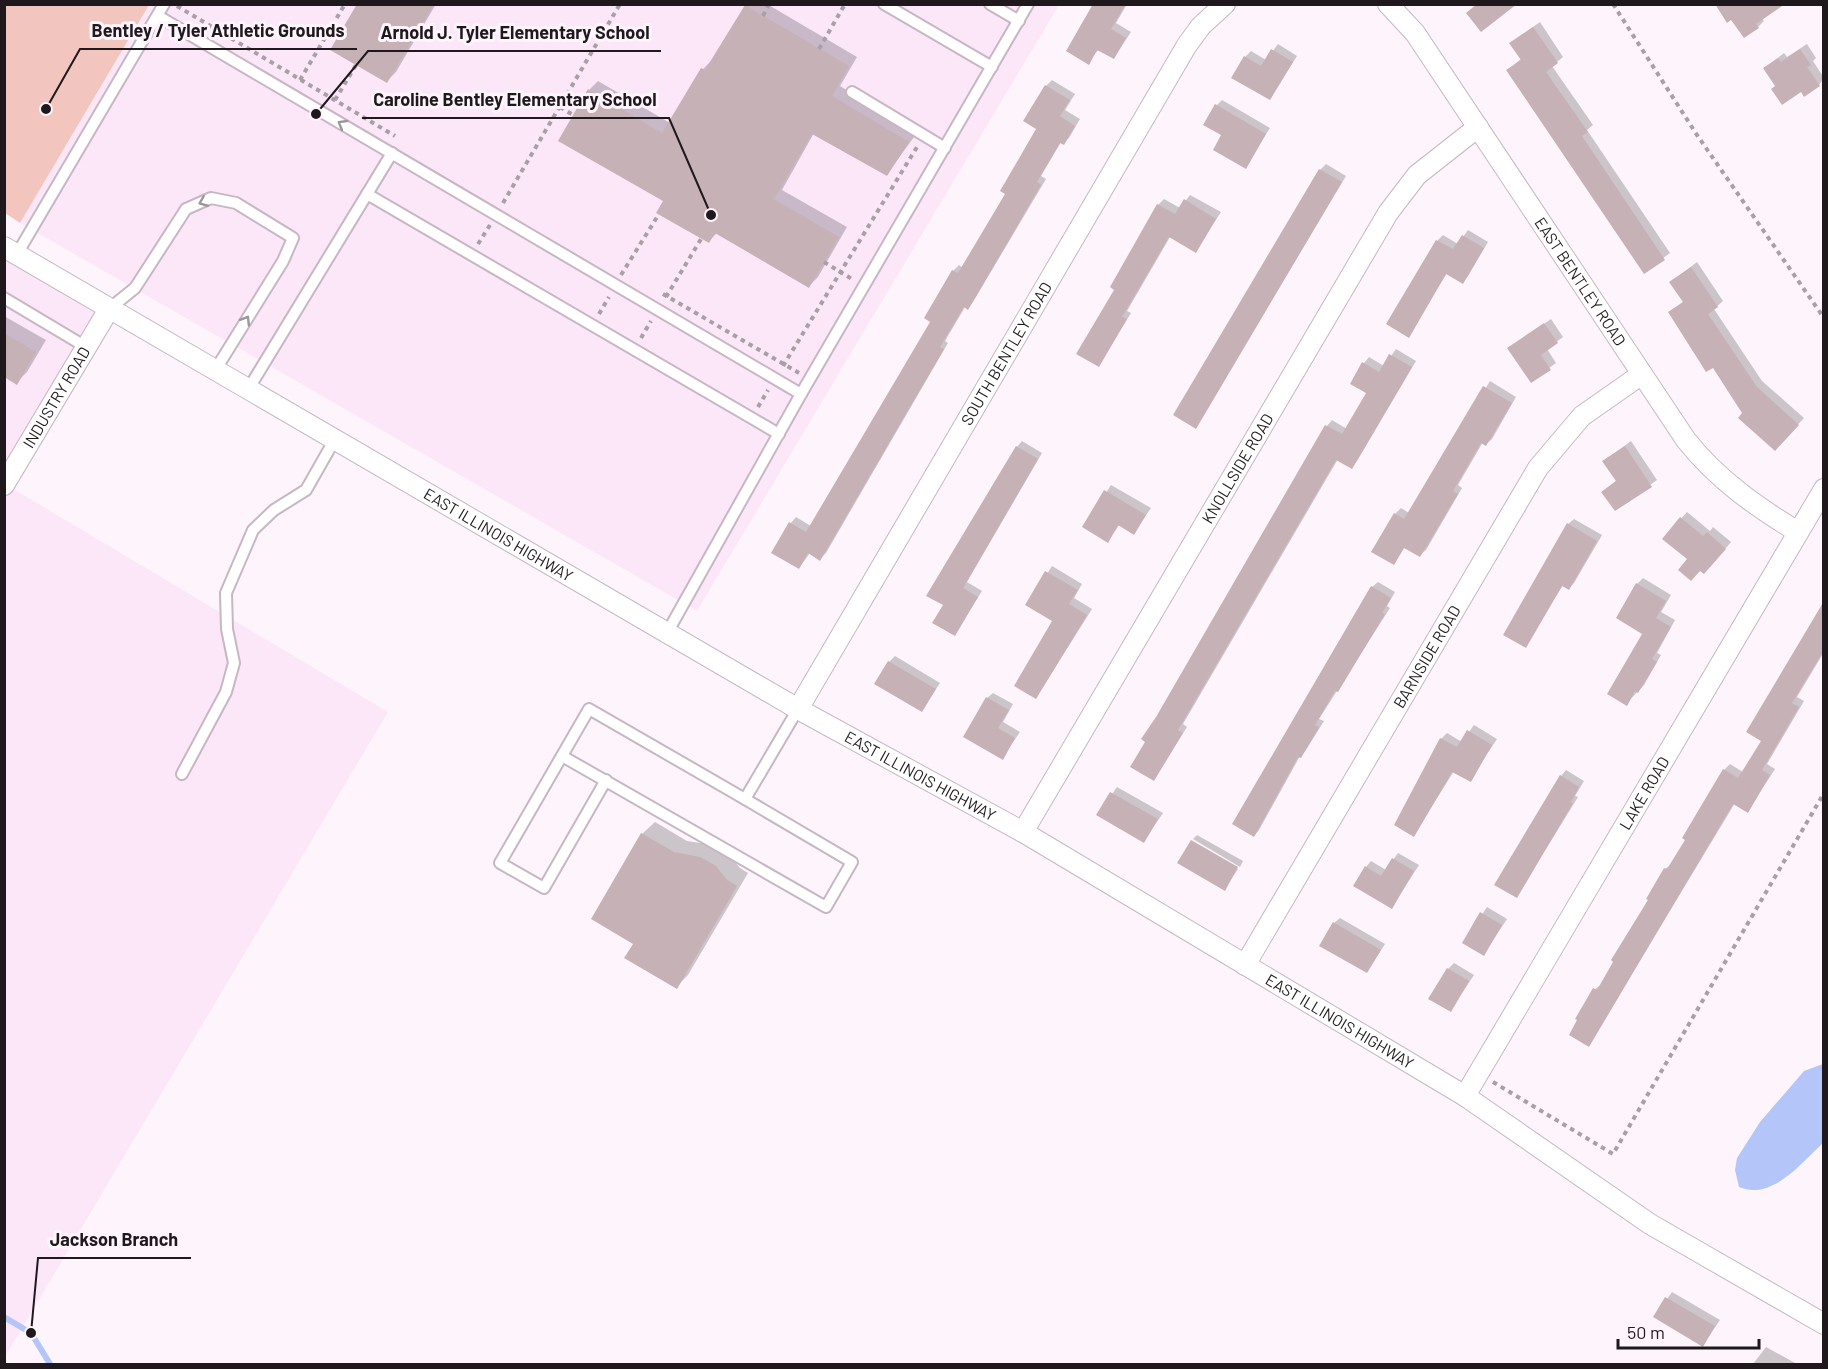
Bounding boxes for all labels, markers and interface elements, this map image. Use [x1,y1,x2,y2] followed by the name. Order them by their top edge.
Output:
[80,13,357,49] callout: Bentley / Tyler Athletic Grounds
[368,15,661,51] callout: Arnold J. Tyler Elementary School
[92,19,344,41] text: Bentley / Tyler Athletic Grounds
[380,21,650,43] text: Arnold J. Tyler Elementary School
[362,82,669,118] callout: Caroline Bentley Elementary School
[373,88,657,110] text: Caroline Bentley Elementary School
[337,119,348,131] one-way arrow
[198,194,209,207] one-way arrow
[1531,213,1630,349] street label: EAST BENTLEY ROAD
[957,278,1055,428] street label: SOUTH BENTLEY ROAD
[239,315,250,326] one-way arrow
[18,343,93,451] street label: INDUSTRY ROAD
[1197,410,1277,527] street label: KNOLLSIDE ROAD
[421,483,577,585] street label: EAST ILLINOIS HIGHWAY
[1389,602,1464,711] street label: BARNSIDE ROAD
[842,726,999,824] street label: EAST ILLINOIS HIGHWAY
[1615,753,1673,833] street label: LAKE ROAD
[1262,969,1418,1072] street label: EAST ILLINOIS HIGHWAY
[38,1222,191,1258] callout: Jackson Branch
[50,1228,178,1250] text: Jackson Branch
[1618,1312,1759,1350] scale bar
[1627,1321,1665,1343] text: 50 m

